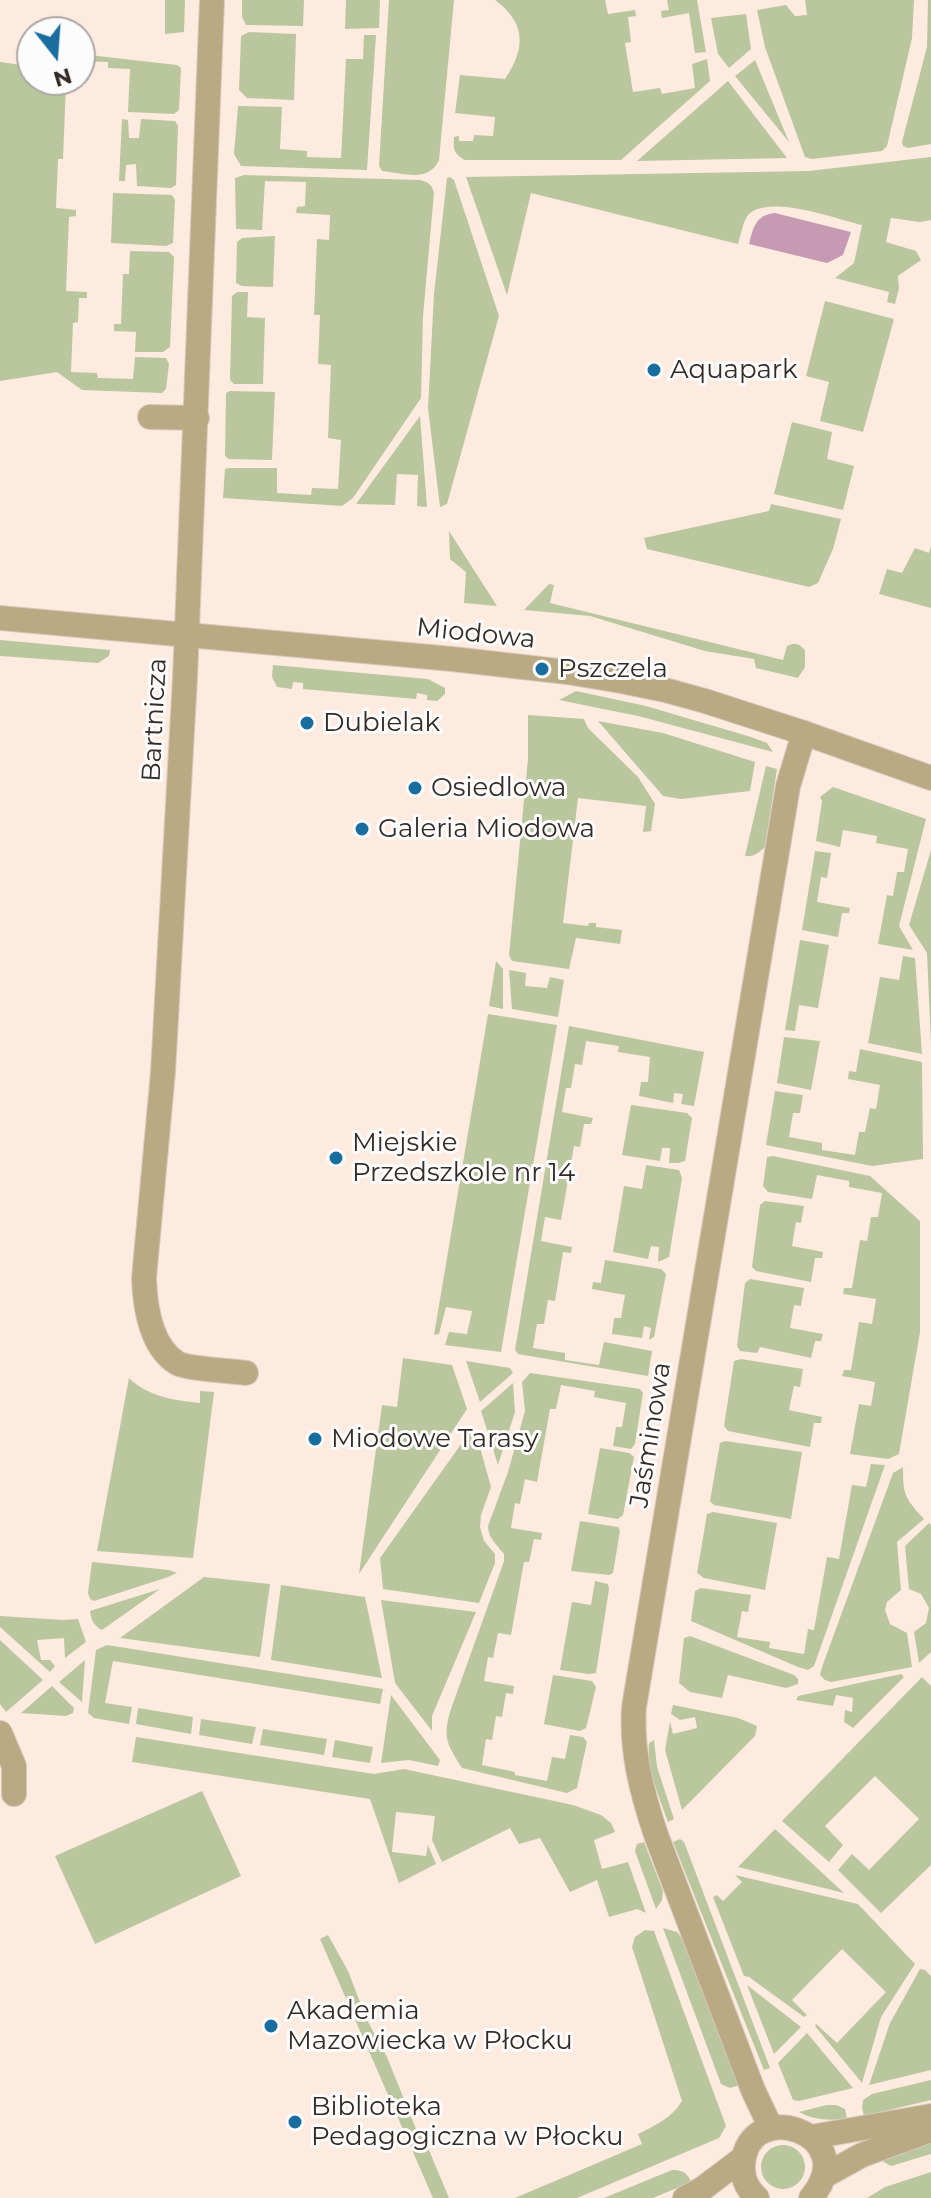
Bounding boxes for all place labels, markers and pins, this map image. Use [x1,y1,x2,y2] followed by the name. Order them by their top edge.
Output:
[670,354,798,386] place label: Aquapark
[645,361,663,379] marker: Aquapark
[558,653,668,685] place label: Pszczela
[533,660,551,678] marker: Pszczela
[323,707,440,739] place label: Dubielak
[298,714,316,732] marker: Dubielak
[431,772,566,804] place label: Osiedlowa
[406,779,424,797] marker: Osiedlowa
[378,813,595,845] place label: Galeria Miodowa
[353,820,371,838] marker: Galeria Miodowa
[352,1127,575,1188] place label: Miejskie Przedszkole nr 14
[327,1149,345,1167] marker: Miejskie Przedszkole nr 14
[331,1423,539,1455] place label: Miodowe Tarasy
[306,1430,324,1448] marker: Miodowe Tarasy
[287,1995,573,2056] place label: Akademia Mazowiecka w Płocku
[262,2017,280,2035] marker: Akademia Mazowiecka w Płocku
[311,2091,623,2152] place label: Biblioteka Pedagogiczna w Płocku
[286,2113,304,2131] marker: Biblioteka Pedagogiczna w Płocku

